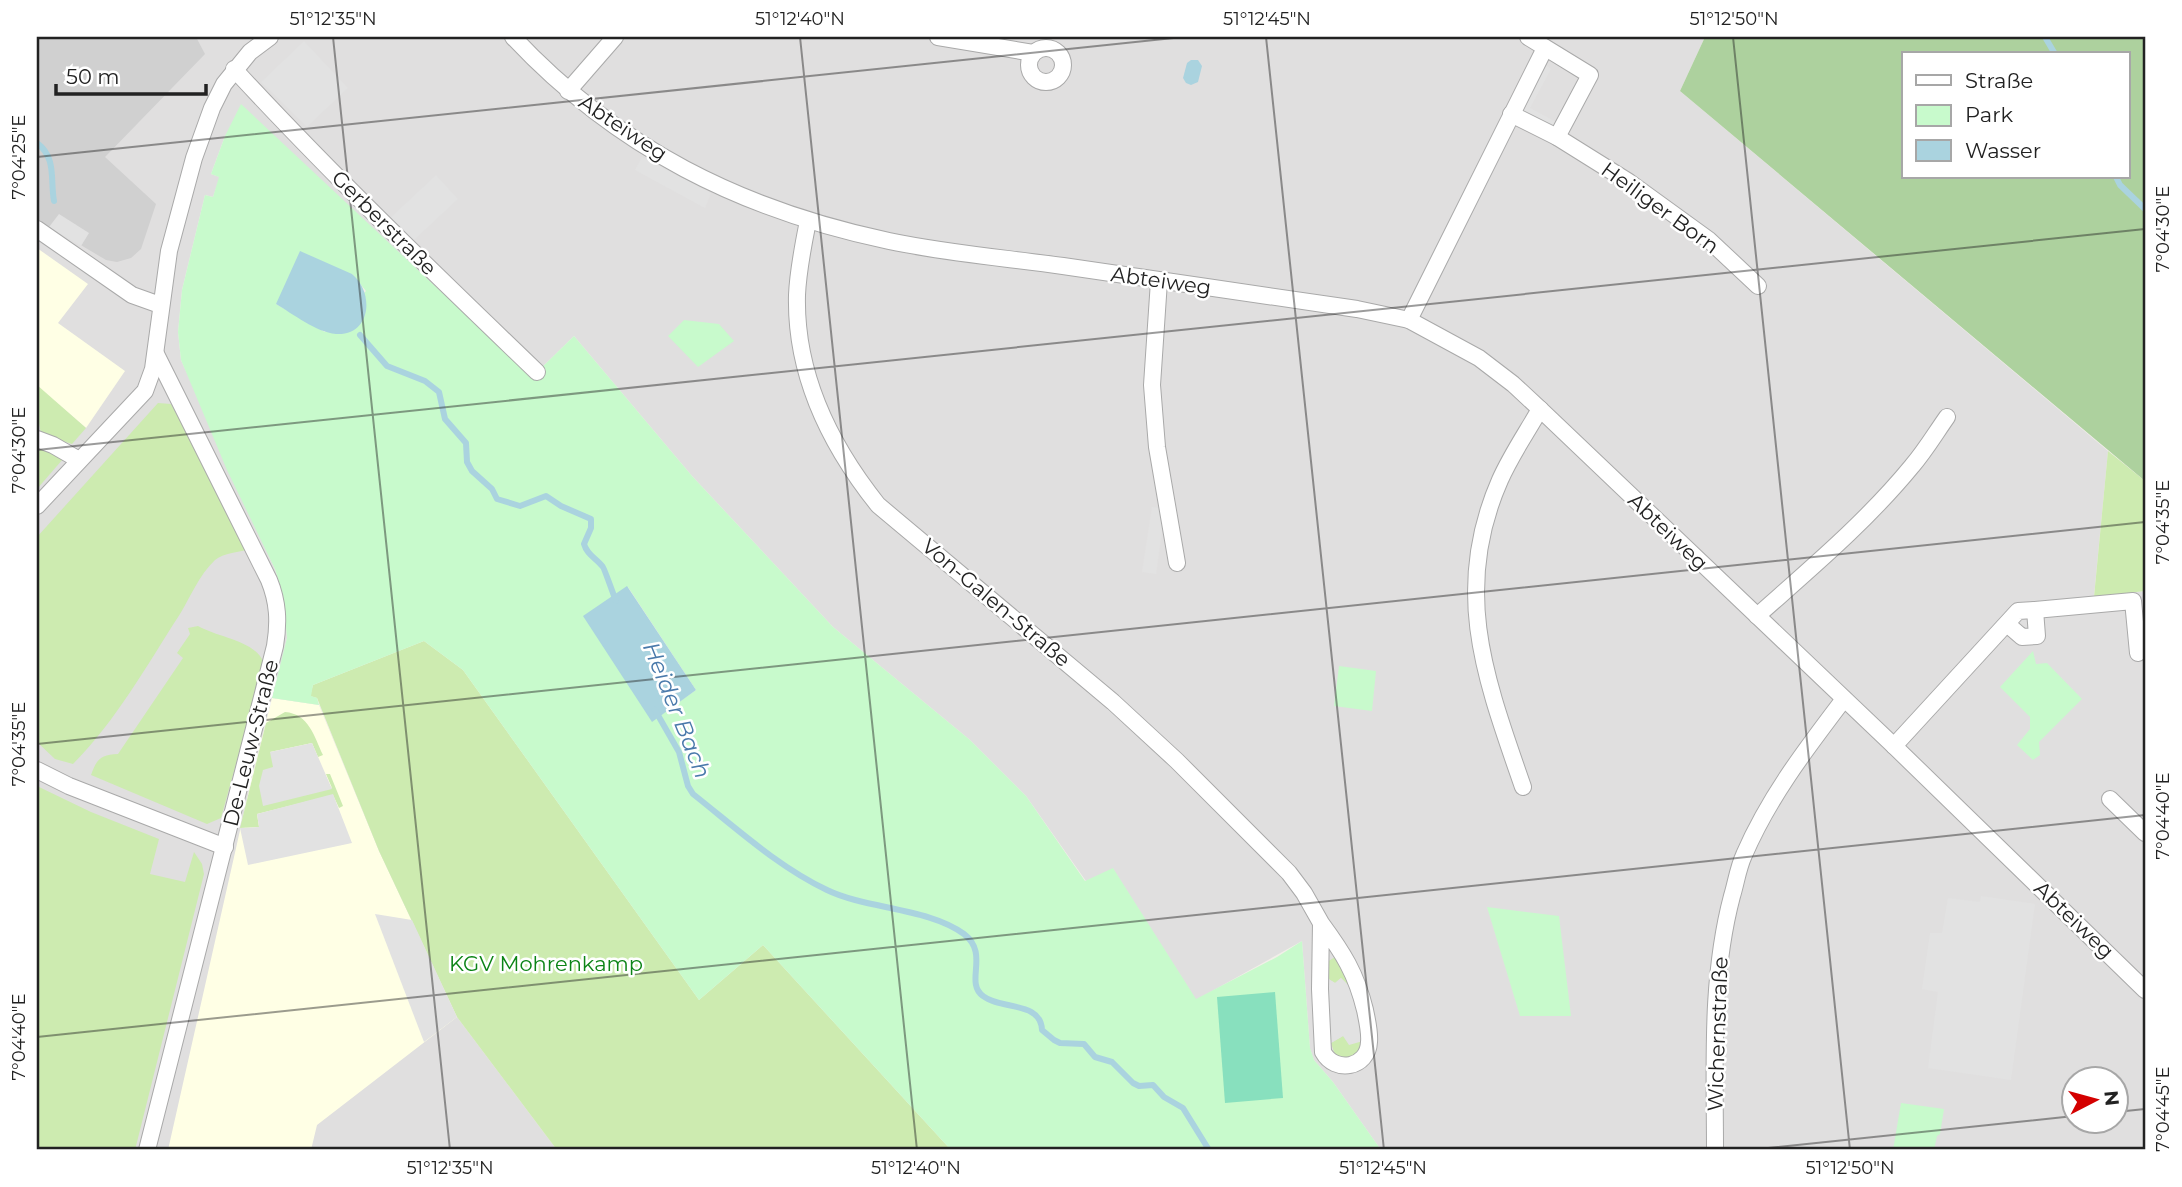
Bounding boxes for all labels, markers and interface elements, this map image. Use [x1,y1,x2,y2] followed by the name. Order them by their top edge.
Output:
[289,8,377,30] text: 51°12'35"N
[755,8,845,30] text: 51°12'40"N
[1223,8,1311,30] text: 51°12'45"N
[1689,8,1779,30] text: 51°12'50"N
[56,52,206,96] scale bar
[1902,52,2130,178] legend
[66,64,120,89] text: 50 m
[1965,68,2033,93] text: Straße
[574,89,672,166] street label: Abteiweg
[1965,102,2013,127] text: Park
[8,115,30,199] text: 7°04'25"E
[1965,138,2041,163] text: Wasser
[1597,157,1724,259] street label: Heiliger Born
[327,165,442,280] street label: Gerberstraße
[2152,186,2174,272] text: 7°04'30"E
[1109,261,1213,300] street label: Abteiweg
[8,407,30,493] text: 7°04'30"E
[2152,480,2174,564] text: 7°04'35"E
[1623,488,1713,576] street label: Abteiweg
[917,533,1076,672] street label: Von-Galen-Straße
[637,638,717,782] water label: Heider Bach
[218,657,283,829] street label: De-Leuw-Straße
[8,702,30,786] text: 7°04'35"E
[2152,772,2174,860] text: 7°04'40"E
[2029,876,2119,964] street label: Abteiweg
[449,951,643,976] park label: KGV Mohrenkamp
[1702,956,1733,1112] street label: Wichernstraße
[8,993,30,1081] text: 7°04'40"E
[2060,1064,2130,1134] north arrow
[2152,1066,2174,1152] text: 7°04'45"E
[2099,1089,2124,1107] text: N
[406,1157,494,1179] text: 51°12'35"N
[871,1157,961,1179] text: 51°12'40"N
[1339,1157,1427,1179] text: 51°12'45"N
[1805,1157,1895,1179] text: 51°12'50"N

